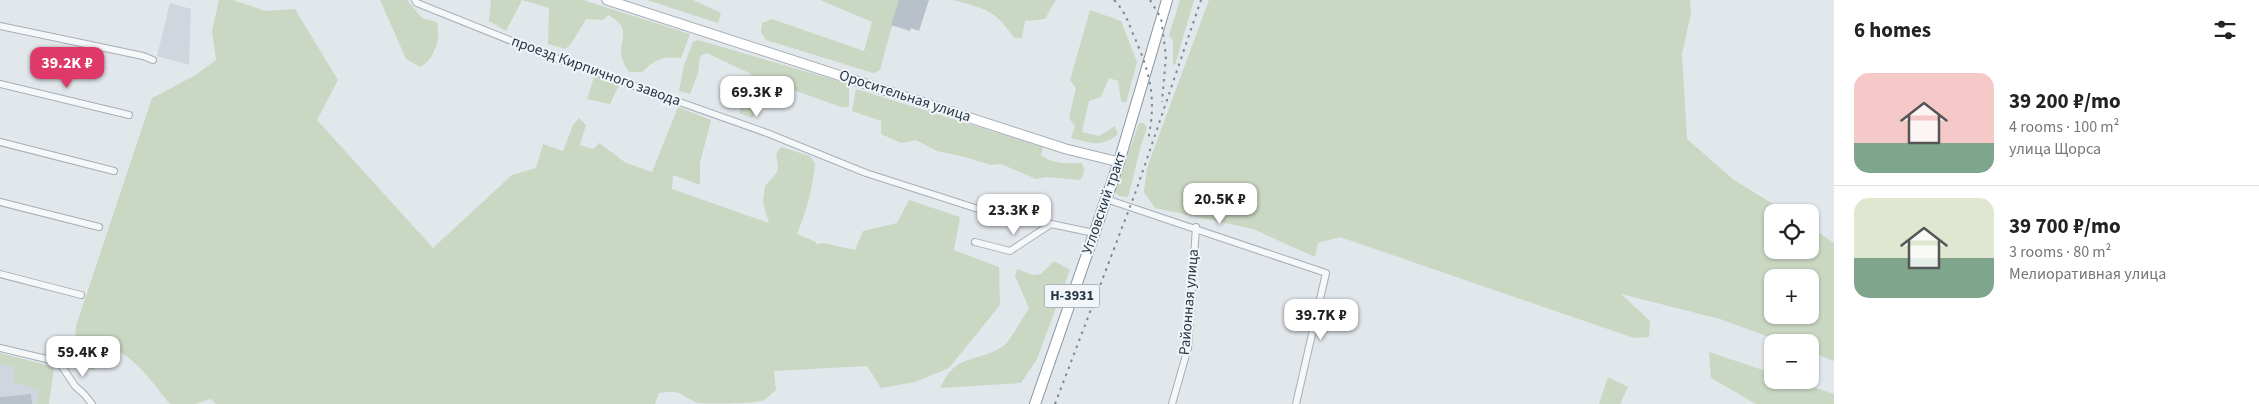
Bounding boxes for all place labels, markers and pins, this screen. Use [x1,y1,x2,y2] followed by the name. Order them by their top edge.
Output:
[21,46,113,89] pin: 39.2K ₽
[711,76,803,118] pin: 69.3K ₽
[1174,182,1266,225] pin: 20.5K ₽
[968,194,1060,236] pin: 23.3K ₽
[1275,298,1367,341] pin: 39.7K ₽
[37,336,129,378] pin: 59.4K ₽

